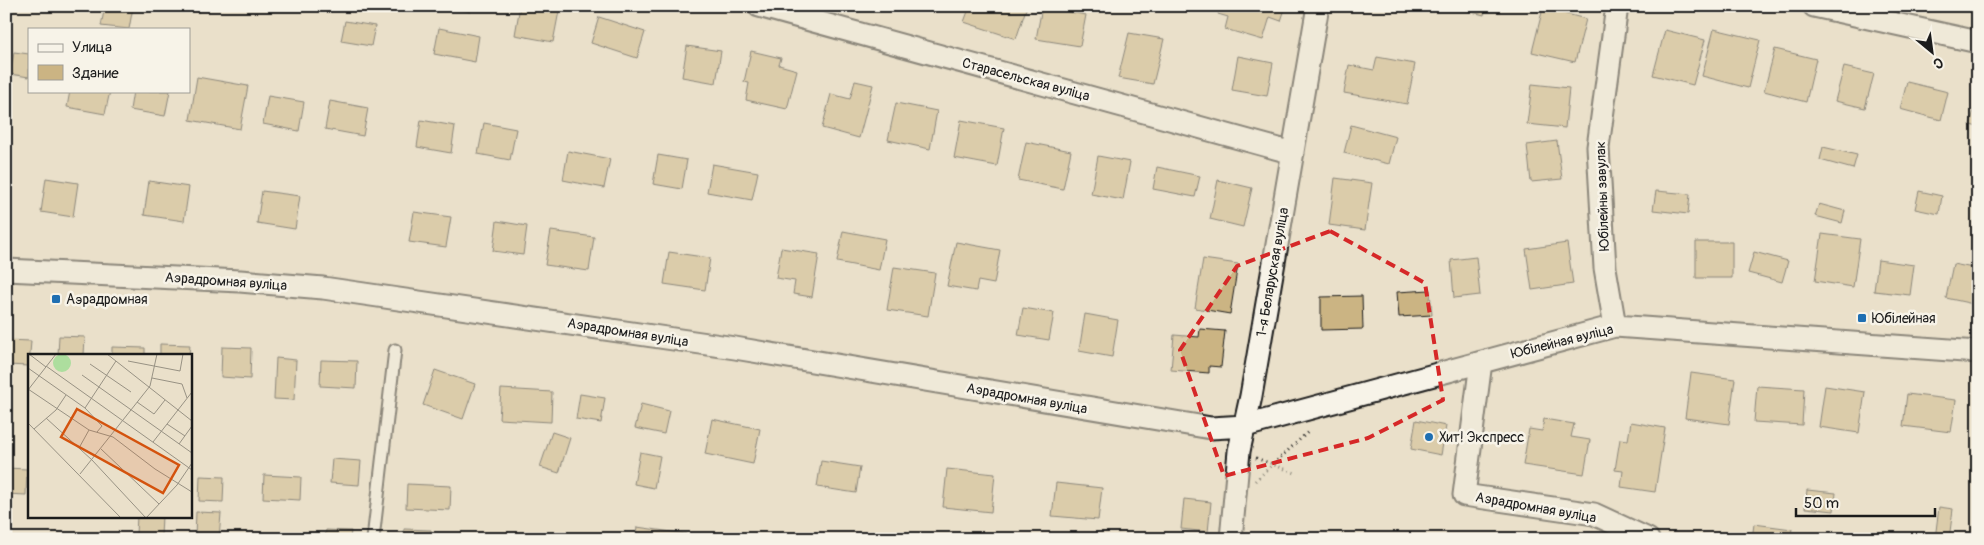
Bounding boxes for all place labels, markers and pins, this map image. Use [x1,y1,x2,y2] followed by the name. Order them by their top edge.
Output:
[66,291,148,308] place label: Аэрадромная
[50,293,62,305] marker: Аэрадромная
[1872,310,1936,327] place label: Юбілейная
[1856,312,1868,324] marker: Юбілейная
[1439,429,1524,446] place label: Хит! Экспресс
[1423,431,1435,443] marker: Хит! Экспресс

